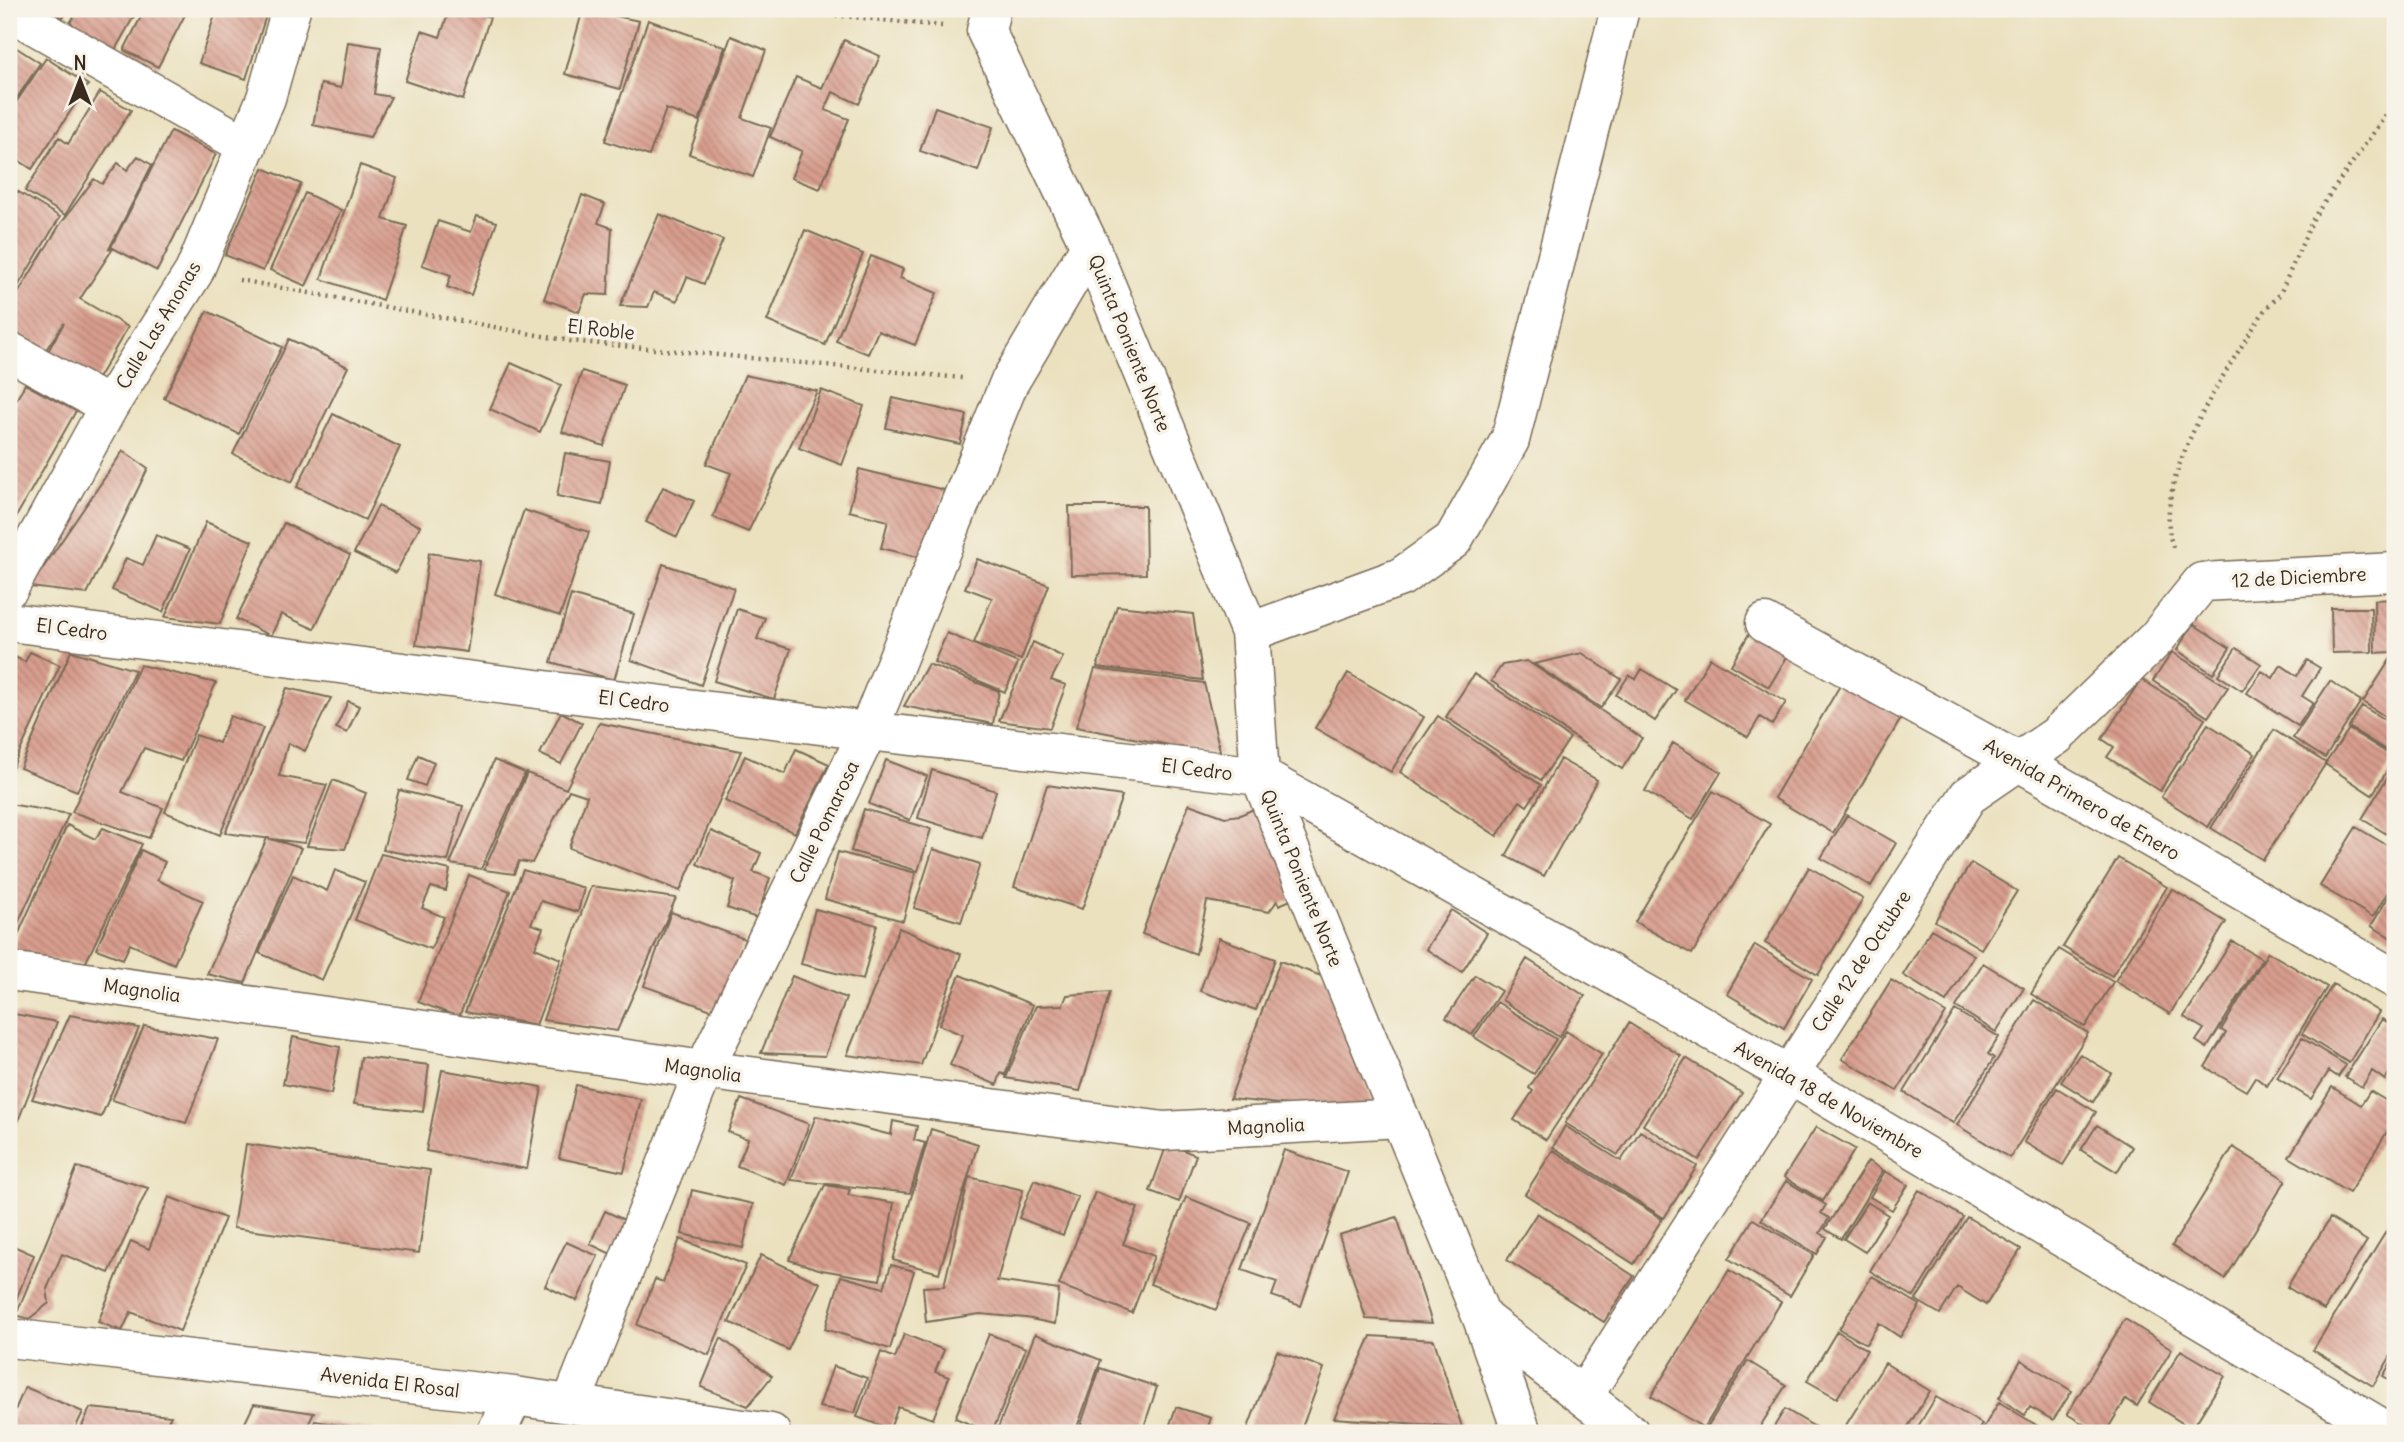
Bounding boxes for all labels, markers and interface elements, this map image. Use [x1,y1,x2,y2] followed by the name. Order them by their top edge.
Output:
[46,46,116,116] north arrow
[73,51,87,75] text: N
[1083,251,1177,435] street label: Quinta Poniente Norte
[110,257,206,393] street label: Calle Las Anonas
[566,314,636,344] street label: El Roble
[2231,561,2367,593] street label: 12 de Diciembre
[35,613,109,645] street label: El Cedro
[597,685,671,717] street label: El Cedro
[1979,733,2185,865] street label: Avenida Primero de Enero
[1160,753,1234,785] street label: El Cedro
[784,757,864,887] street label: Calle Pomarosa
[1255,786,1349,970] street label: Quinta Poniente Norte
[1806,885,1916,1037] street label: Calle 12 de Octubre
[102,973,182,1007] street label: Magnolia
[1730,1035,1928,1163] street label: Avenida 18 de Noviembre
[663,1053,743,1087] street label: Magnolia
[1227,1112,1306,1140] street label: Magnolia
[319,1362,461,1402] street label: Avenida El Rosal

